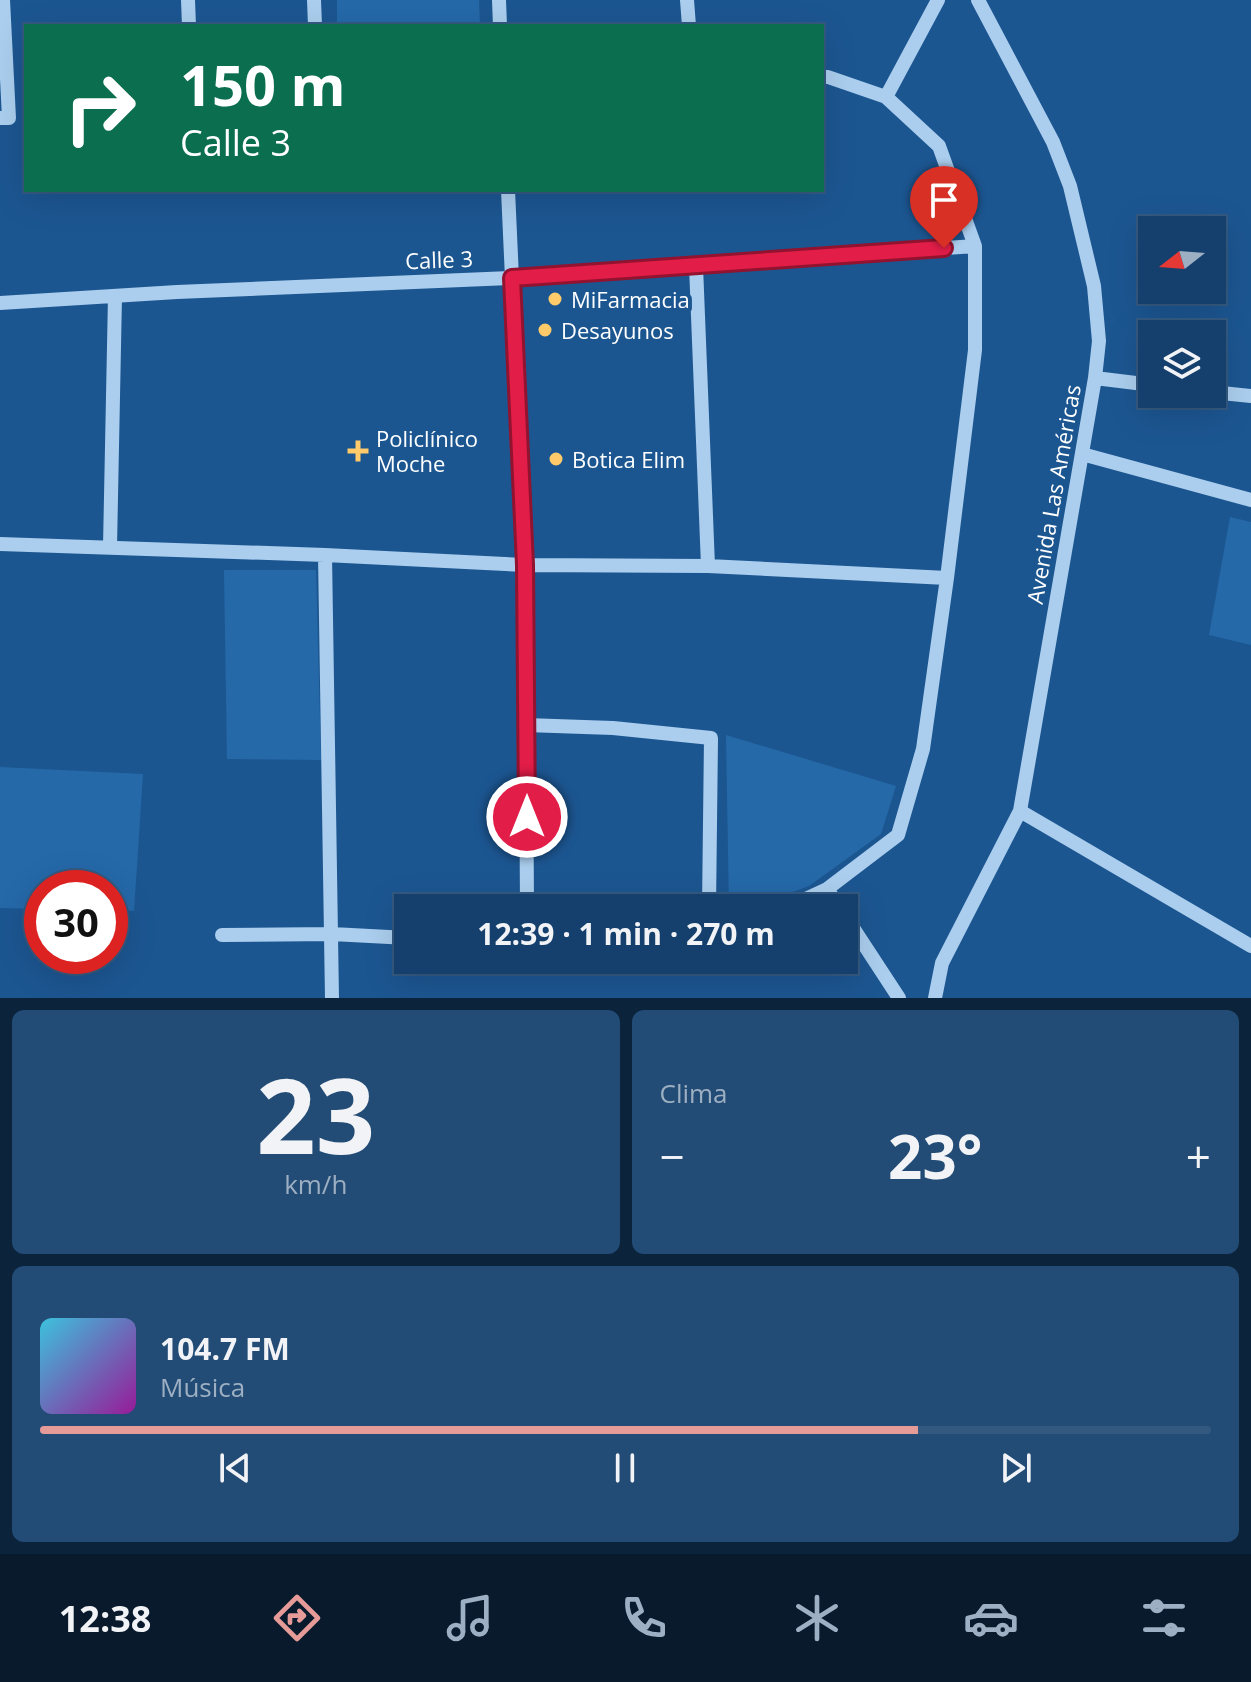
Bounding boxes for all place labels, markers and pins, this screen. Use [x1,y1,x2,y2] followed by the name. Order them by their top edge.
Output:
[910,166,978,248] pin
[571,284,690,314] place label: MiFarmacia
[546,290,564,308] marker: MiFarmacia
[561,315,674,345] place label: Desayunos
[536,321,554,339] marker: Desayunos
[376,423,478,478] place label: Policlínico Moche
[347,440,369,462] marker: Policlínico Moche
[572,444,685,474] place label: Botica Elim
[547,450,565,468] marker: Botica Elim

